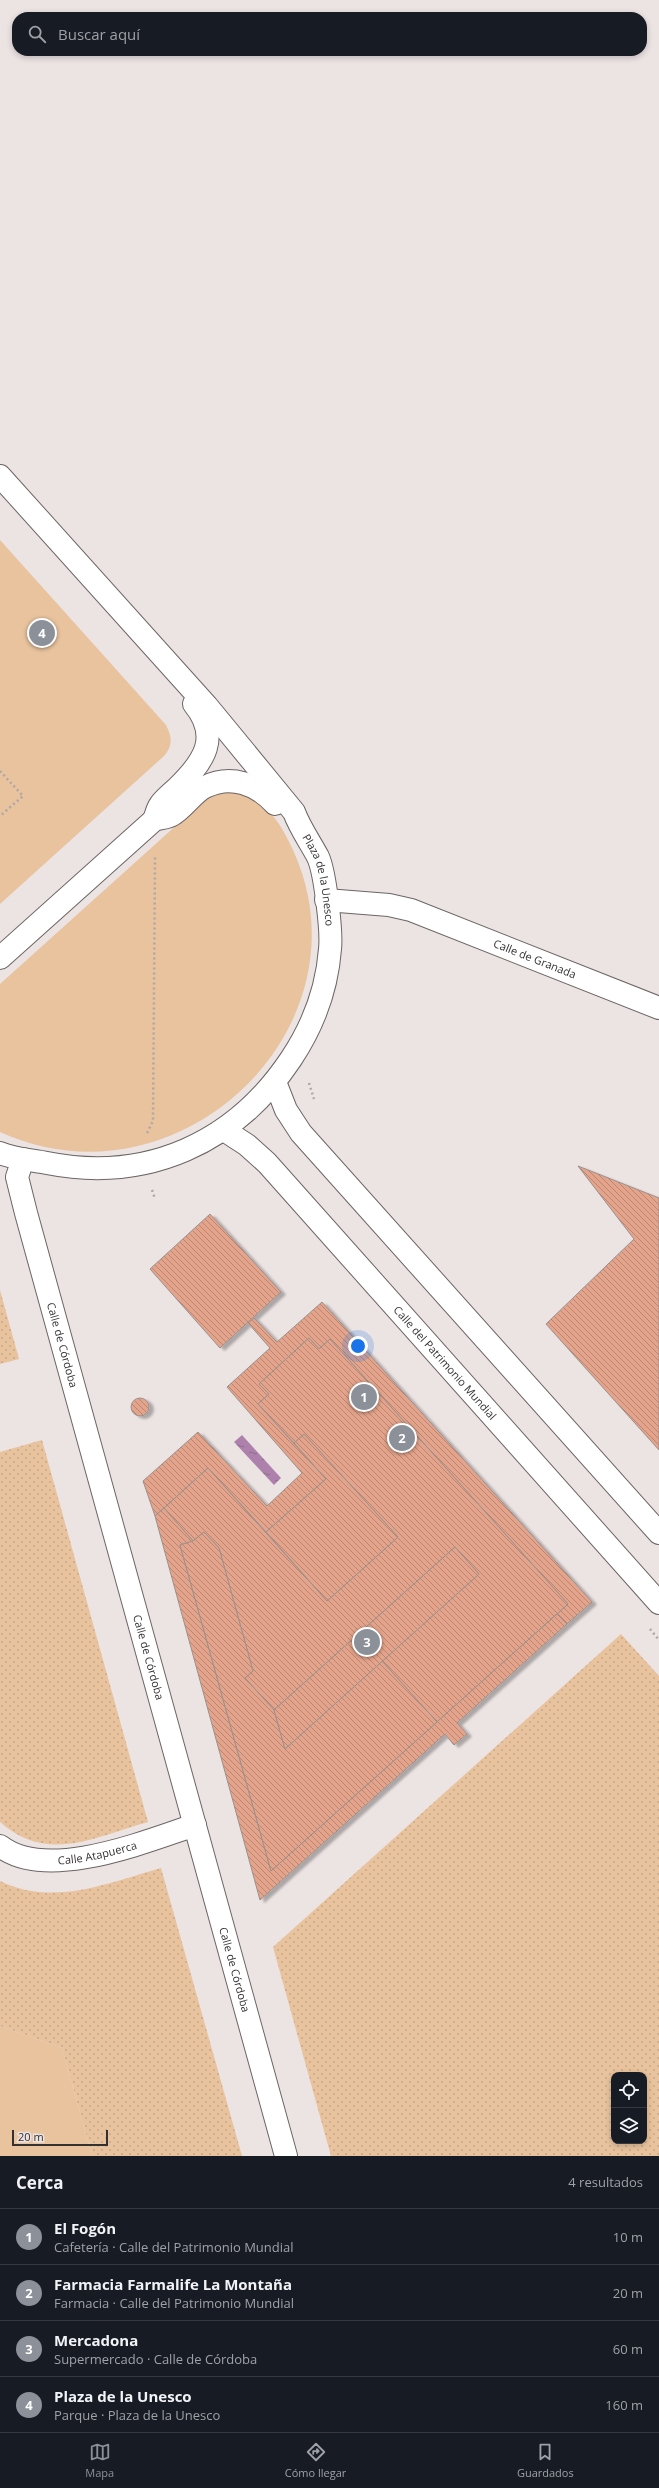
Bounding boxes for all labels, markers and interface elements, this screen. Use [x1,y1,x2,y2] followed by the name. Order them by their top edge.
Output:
[12,12,647,56] search box
[26,23,48,45] icon: search
[58,24,140,44] text: Buscar aquí
[29,618,55,648] pin: 4
[299,831,338,927] street label: Plaza de la Unesco
[492,935,579,982] street label: Calle de Granada
[44,1301,82,1389] street label: Calle de Córdoba
[391,1302,500,1423] street label: Calle del Patrimonio Mundial
[348,1336,368,1356] your location
[351,1382,377,1412] pin: 1
[389,1423,415,1453] pin: 2
[130,1613,168,1701] street label: Calle de Córdoba
[354,1627,380,1657] pin: 3
[57,1837,139,1867] street label: Calle Atapuerca
[216,1925,254,2014] street label: Calle de Córdoba
[611,2072,647,2144] map controls
[611,2072,647,2108] button: locate
[611,2108,647,2144] button: layers
[12,2128,108,2147] scale bar
[18,2129,44,2144] text: 20 m
[16,2171,64,2194] text: Cerca
[568,2173,643,2191] text: 4 resultados
[54,2218,116,2238] text: El Fogón
[25,2228,33,2246] text: 1
[613,2228,643,2246] text: 10 m
[54,2238,294,2256] text: Cafetería · Calle del Patrimonio Mundial
[54,2274,292,2294] text: Farmacia Farmalife La Montaña
[25,2284,33,2302] text: 2
[613,2284,643,2302] text: 20 m
[54,2294,294,2312] text: Farmacia · Calle del Patrimonio Mundial
[54,2330,138,2350] text: Mercadona
[25,2340,33,2358] text: 3
[613,2340,643,2358] text: 60 m
[54,2350,257,2368] text: Supermercado · Calle de Córdoba
[54,2386,192,2406] text: Plaza de la Unesco
[25,2396,33,2414] text: 4
[605,2396,643,2414] text: 160 m
[54,2406,220,2424] text: Parque · Plaza de la Unesco
[85,2441,114,2480] tab: Mapa
[285,2441,346,2480] tab: Cómo llegar
[517,2441,574,2480] tab: Guardados

